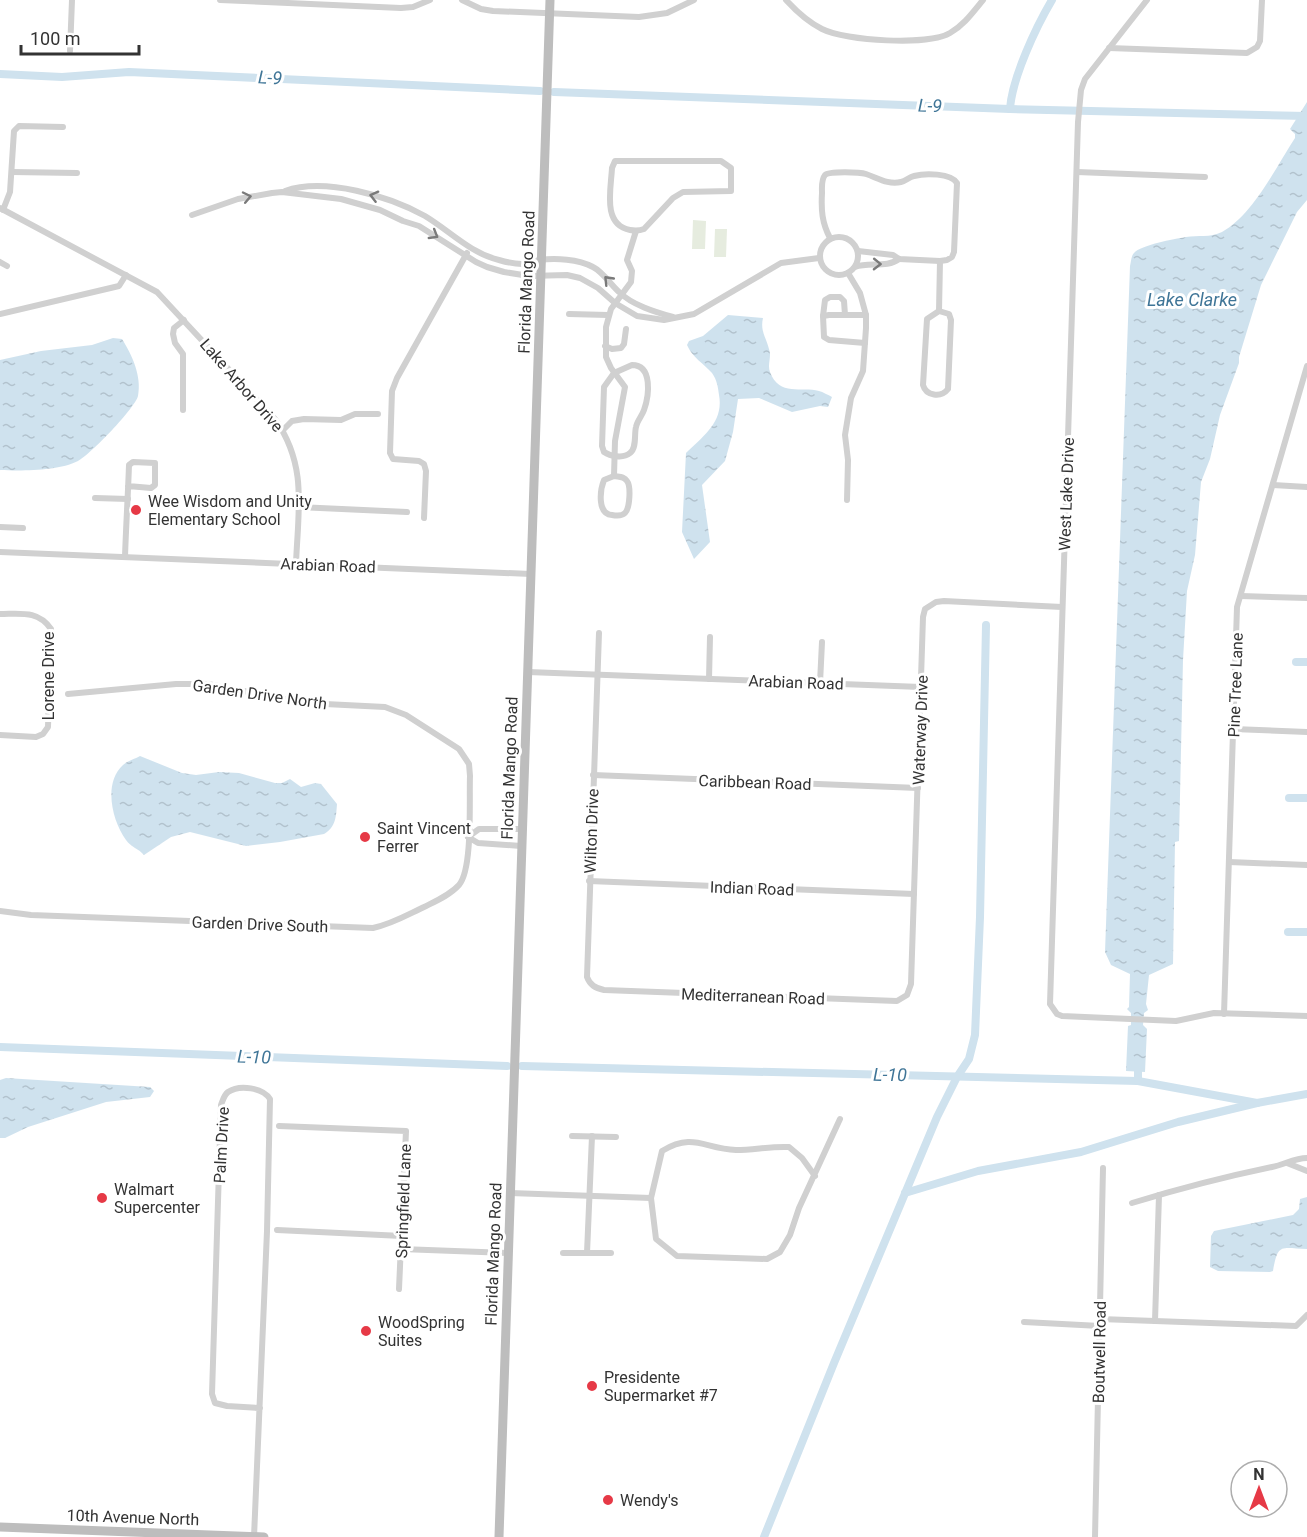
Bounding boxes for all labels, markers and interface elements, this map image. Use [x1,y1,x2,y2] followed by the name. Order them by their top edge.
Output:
[21,18,140,56] scale bar
[30,28,81,49] text: 100 m
[257,66,283,89] water label: L-9
[918,95,943,116] water label: L-9
[242,191,252,204] one-way arrow
[370,191,380,204] one-way arrow
[515,210,538,354] street label: Florida Mango Road
[428,227,438,239] one-way arrow
[873,257,882,270] one-way arrow
[604,277,615,288] one-way arrow
[1147,289,1237,310] water label: Lake Clarke
[196,335,287,436] street label: Lake Arbor Drive
[1055,437,1078,551] street label: West Lake Drive
[148,492,312,529] place label: Wee Wisdom and Unity Elementary School
[129,503,143,517] marker: Wee Wisdom and Unity Elementary School
[280,554,376,577] street label: Arabian Road
[39,632,58,720] street label: Lorene Drive
[1224,632,1247,738] street label: Pine Tree Lane
[748,671,844,694] street label: Arabian Road
[909,675,932,785] street label: Waterway Drive
[192,676,328,713] street label: Garden Drive North
[498,696,521,840] street label: Florida Mango Road
[698,771,812,794] street label: Caribbean Road
[581,788,602,874] street label: Wilton Drive
[377,819,471,856] place label: Saint Vincent Ferrer
[358,830,372,844] marker: Saint Vincent Ferrer
[710,878,794,899] street label: Indian Road
[191,913,329,936] street label: Garden Drive South
[681,984,825,1009] street label: Mediterranean Road
[237,1045,271,1068] water label: L-10
[873,1064,907,1085] water label: L-10
[210,1106,233,1184] street label: Palm Drive
[392,1143,415,1259] street label: Springfield Lane
[114,1180,200,1217] place label: Walmart Supercenter
[482,1182,505,1326] street label: Florida Mango Road
[95,1191,109,1205] marker: Walmart Supercenter
[1089,1301,1110,1403] street label: Boutwell Road
[378,1313,465,1350] place label: WoodSpring Suites
[359,1324,373,1338] marker: WoodSpring Suites
[604,1368,718,1405] place label: Presidente Supermarket #7
[585,1379,599,1393] marker: Presidente Supermarket #7
[1229,1459,1289,1519] north arrow
[1253,1465,1265,1484] text: N
[620,1491,678,1510] place label: Wendy's
[601,1493,615,1507] marker: Wendy's
[66,1506,200,1529] street label: 10th Avenue North

